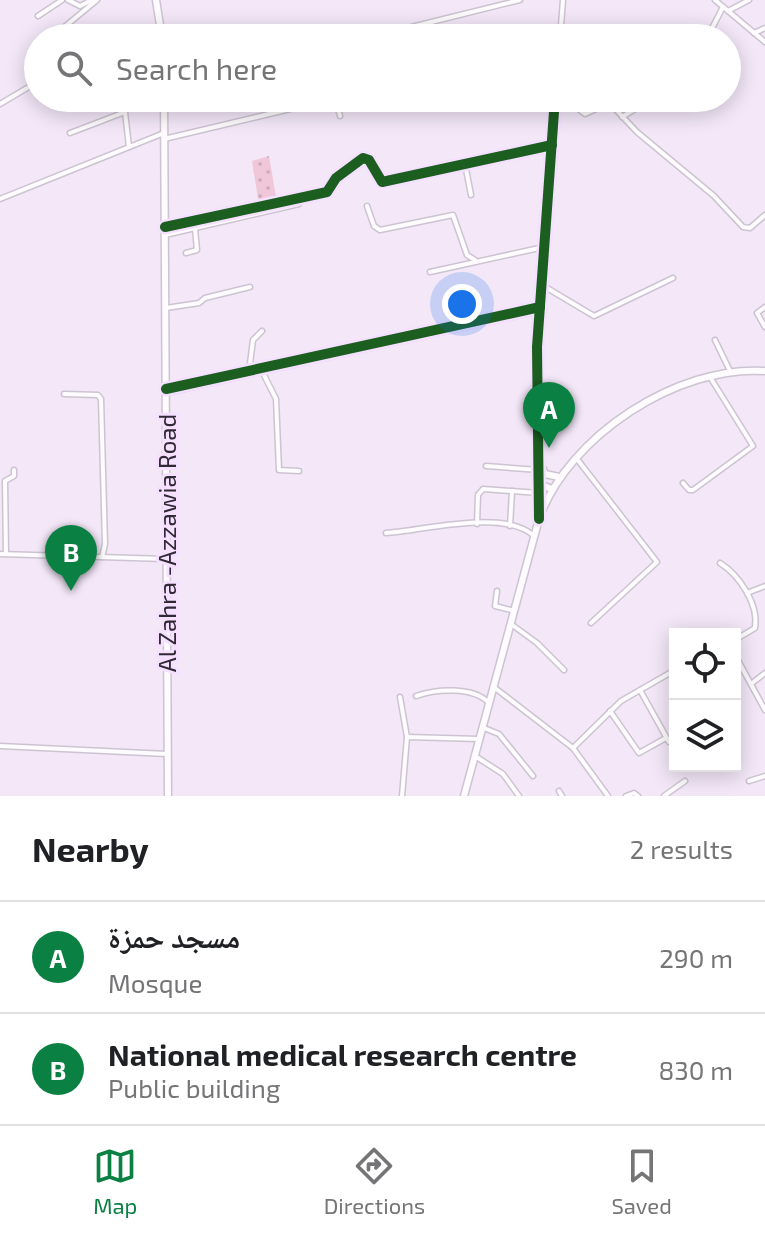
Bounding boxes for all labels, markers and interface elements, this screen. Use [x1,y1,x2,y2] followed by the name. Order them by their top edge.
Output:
[24,24,741,112] search box
[52,46,96,90] icon: search
[116,50,277,86] text: Search here
[442,284,482,324] your location
[523,382,575,448] pin: A
[152,414,181,672] street label: Al Zahra -Azzawia Road
[45,525,97,591] pin: B
[669,628,741,772] map controls
[669,628,741,700] button: locate
[669,700,741,772] button: layers
[32,828,149,869] text: Nearby
[630,833,733,864] text: 2 results
[108,918,240,954] text: مسجد حمزة
[50,942,66,973] text: A
[659,942,733,973] text: 290 m
[108,967,202,998] text: Mosque
[108,1036,577,1072] text: National medical research centre
[50,1054,66,1085] text: B
[659,1054,733,1085] text: 830 m
[108,1072,280,1103] text: Public building
[93,1144,137,1218] tab: Map
[324,1144,425,1218] tab: Directions
[611,1144,672,1218] tab: Saved

